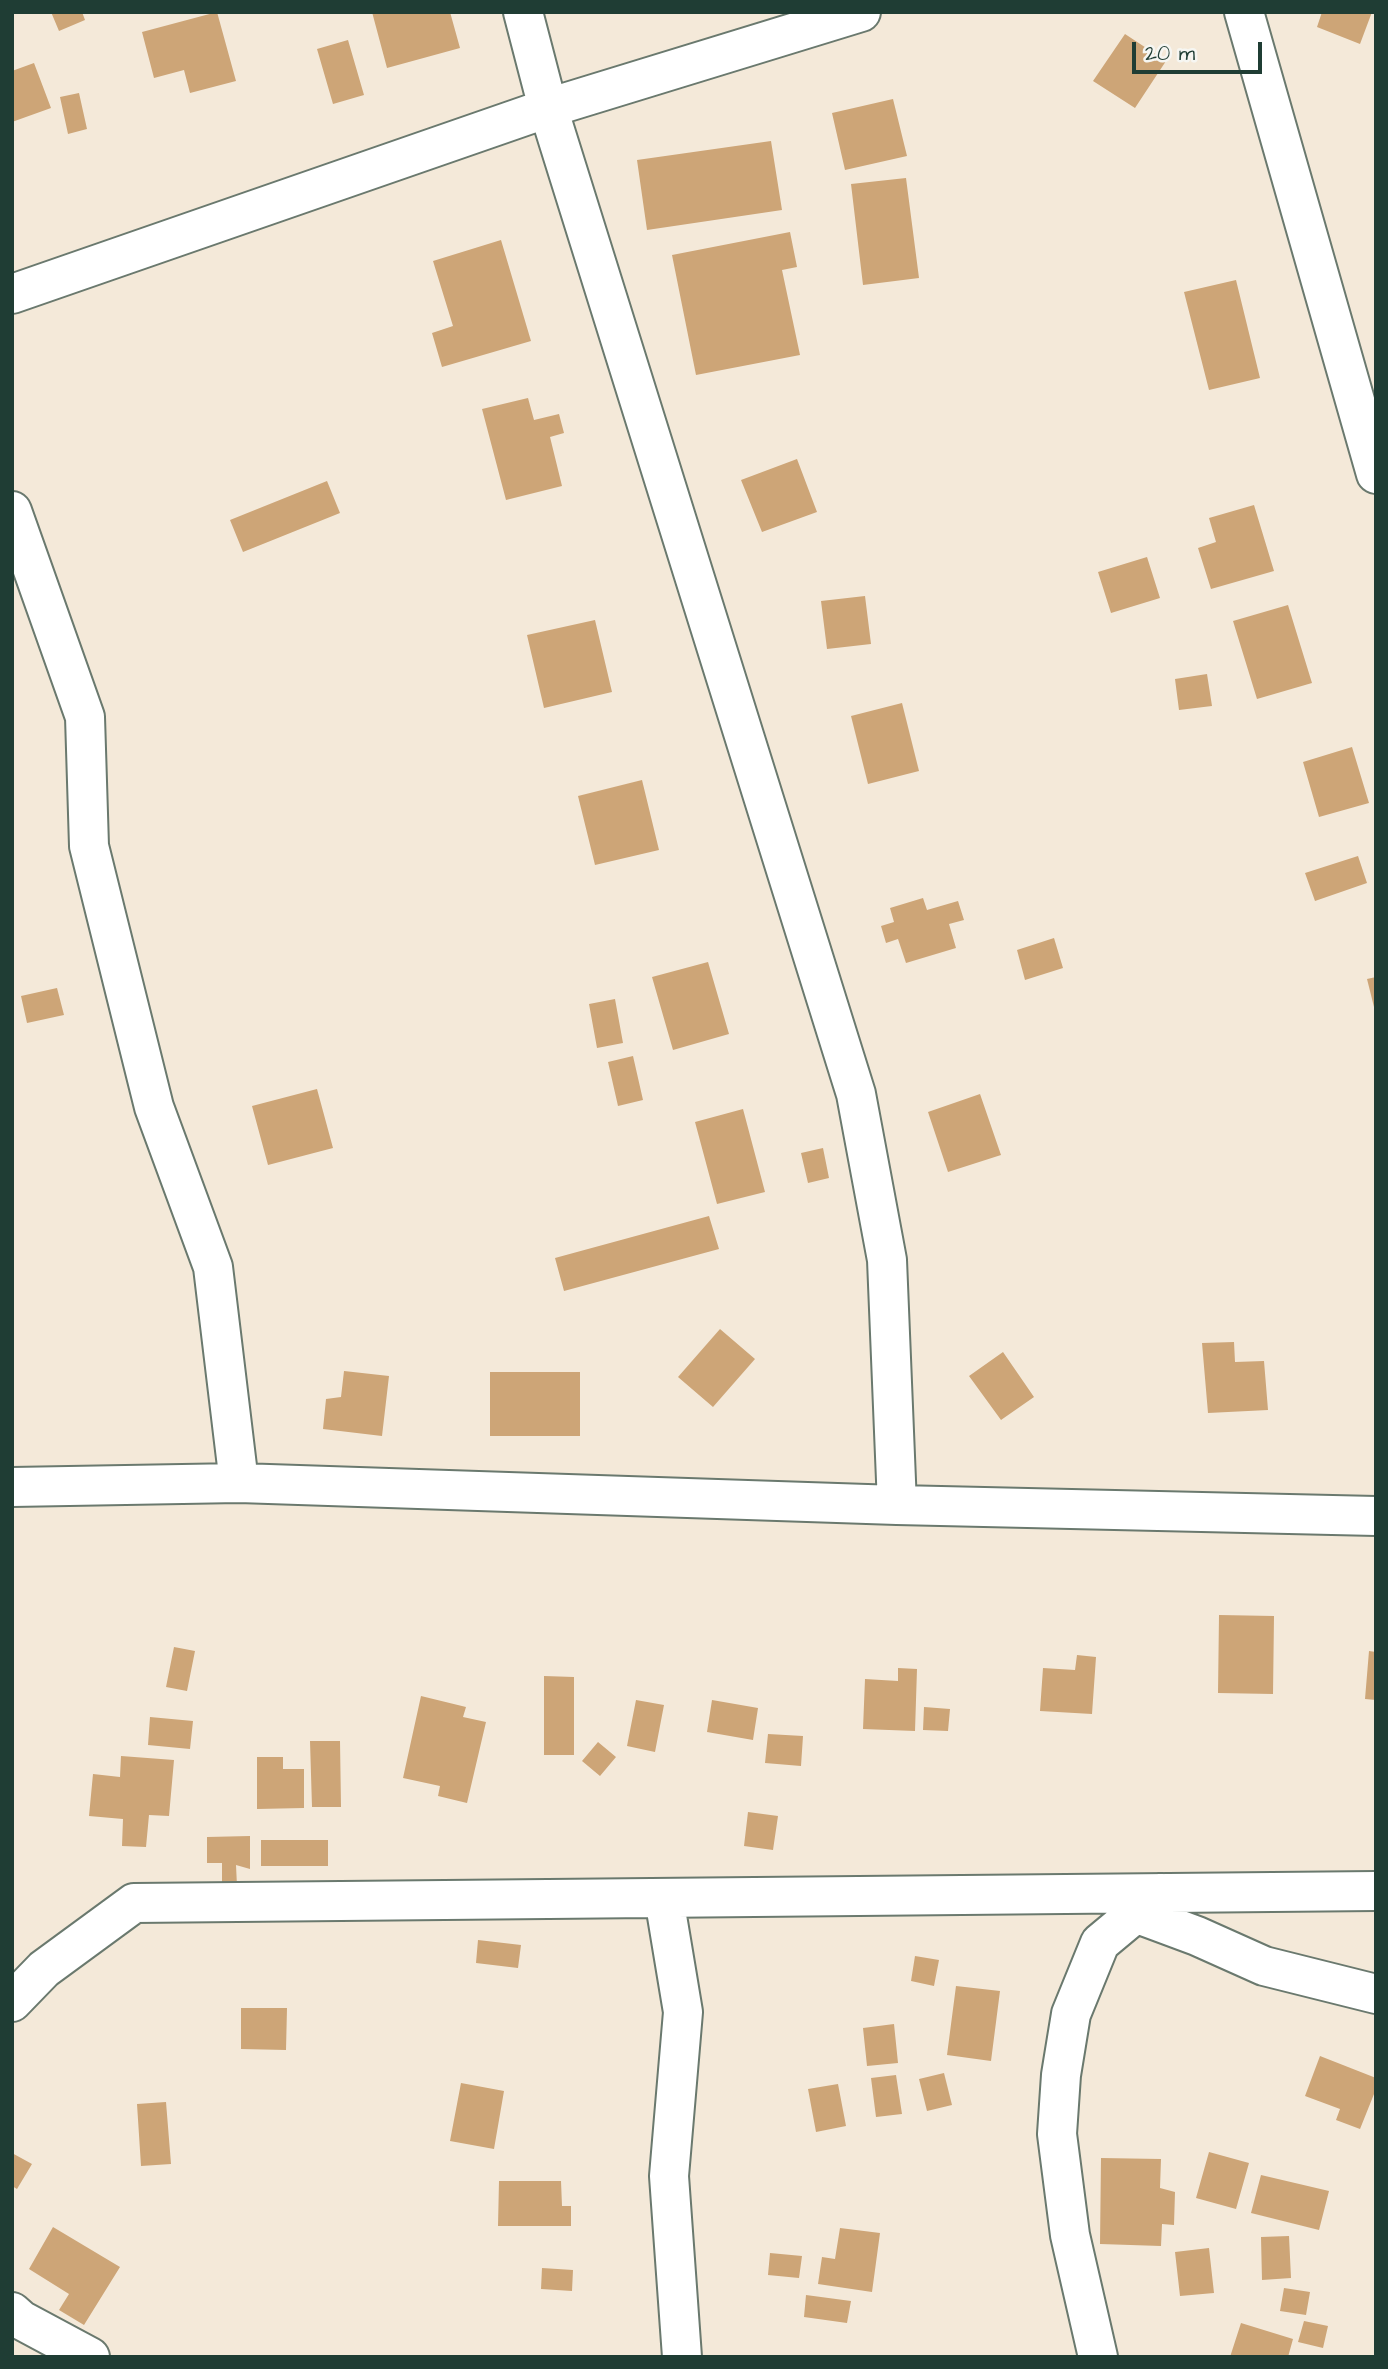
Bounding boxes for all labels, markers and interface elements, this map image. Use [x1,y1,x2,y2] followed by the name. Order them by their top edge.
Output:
[1136,28,1266,72] scale bar
[1145,39,1195,68] text: 20 m

